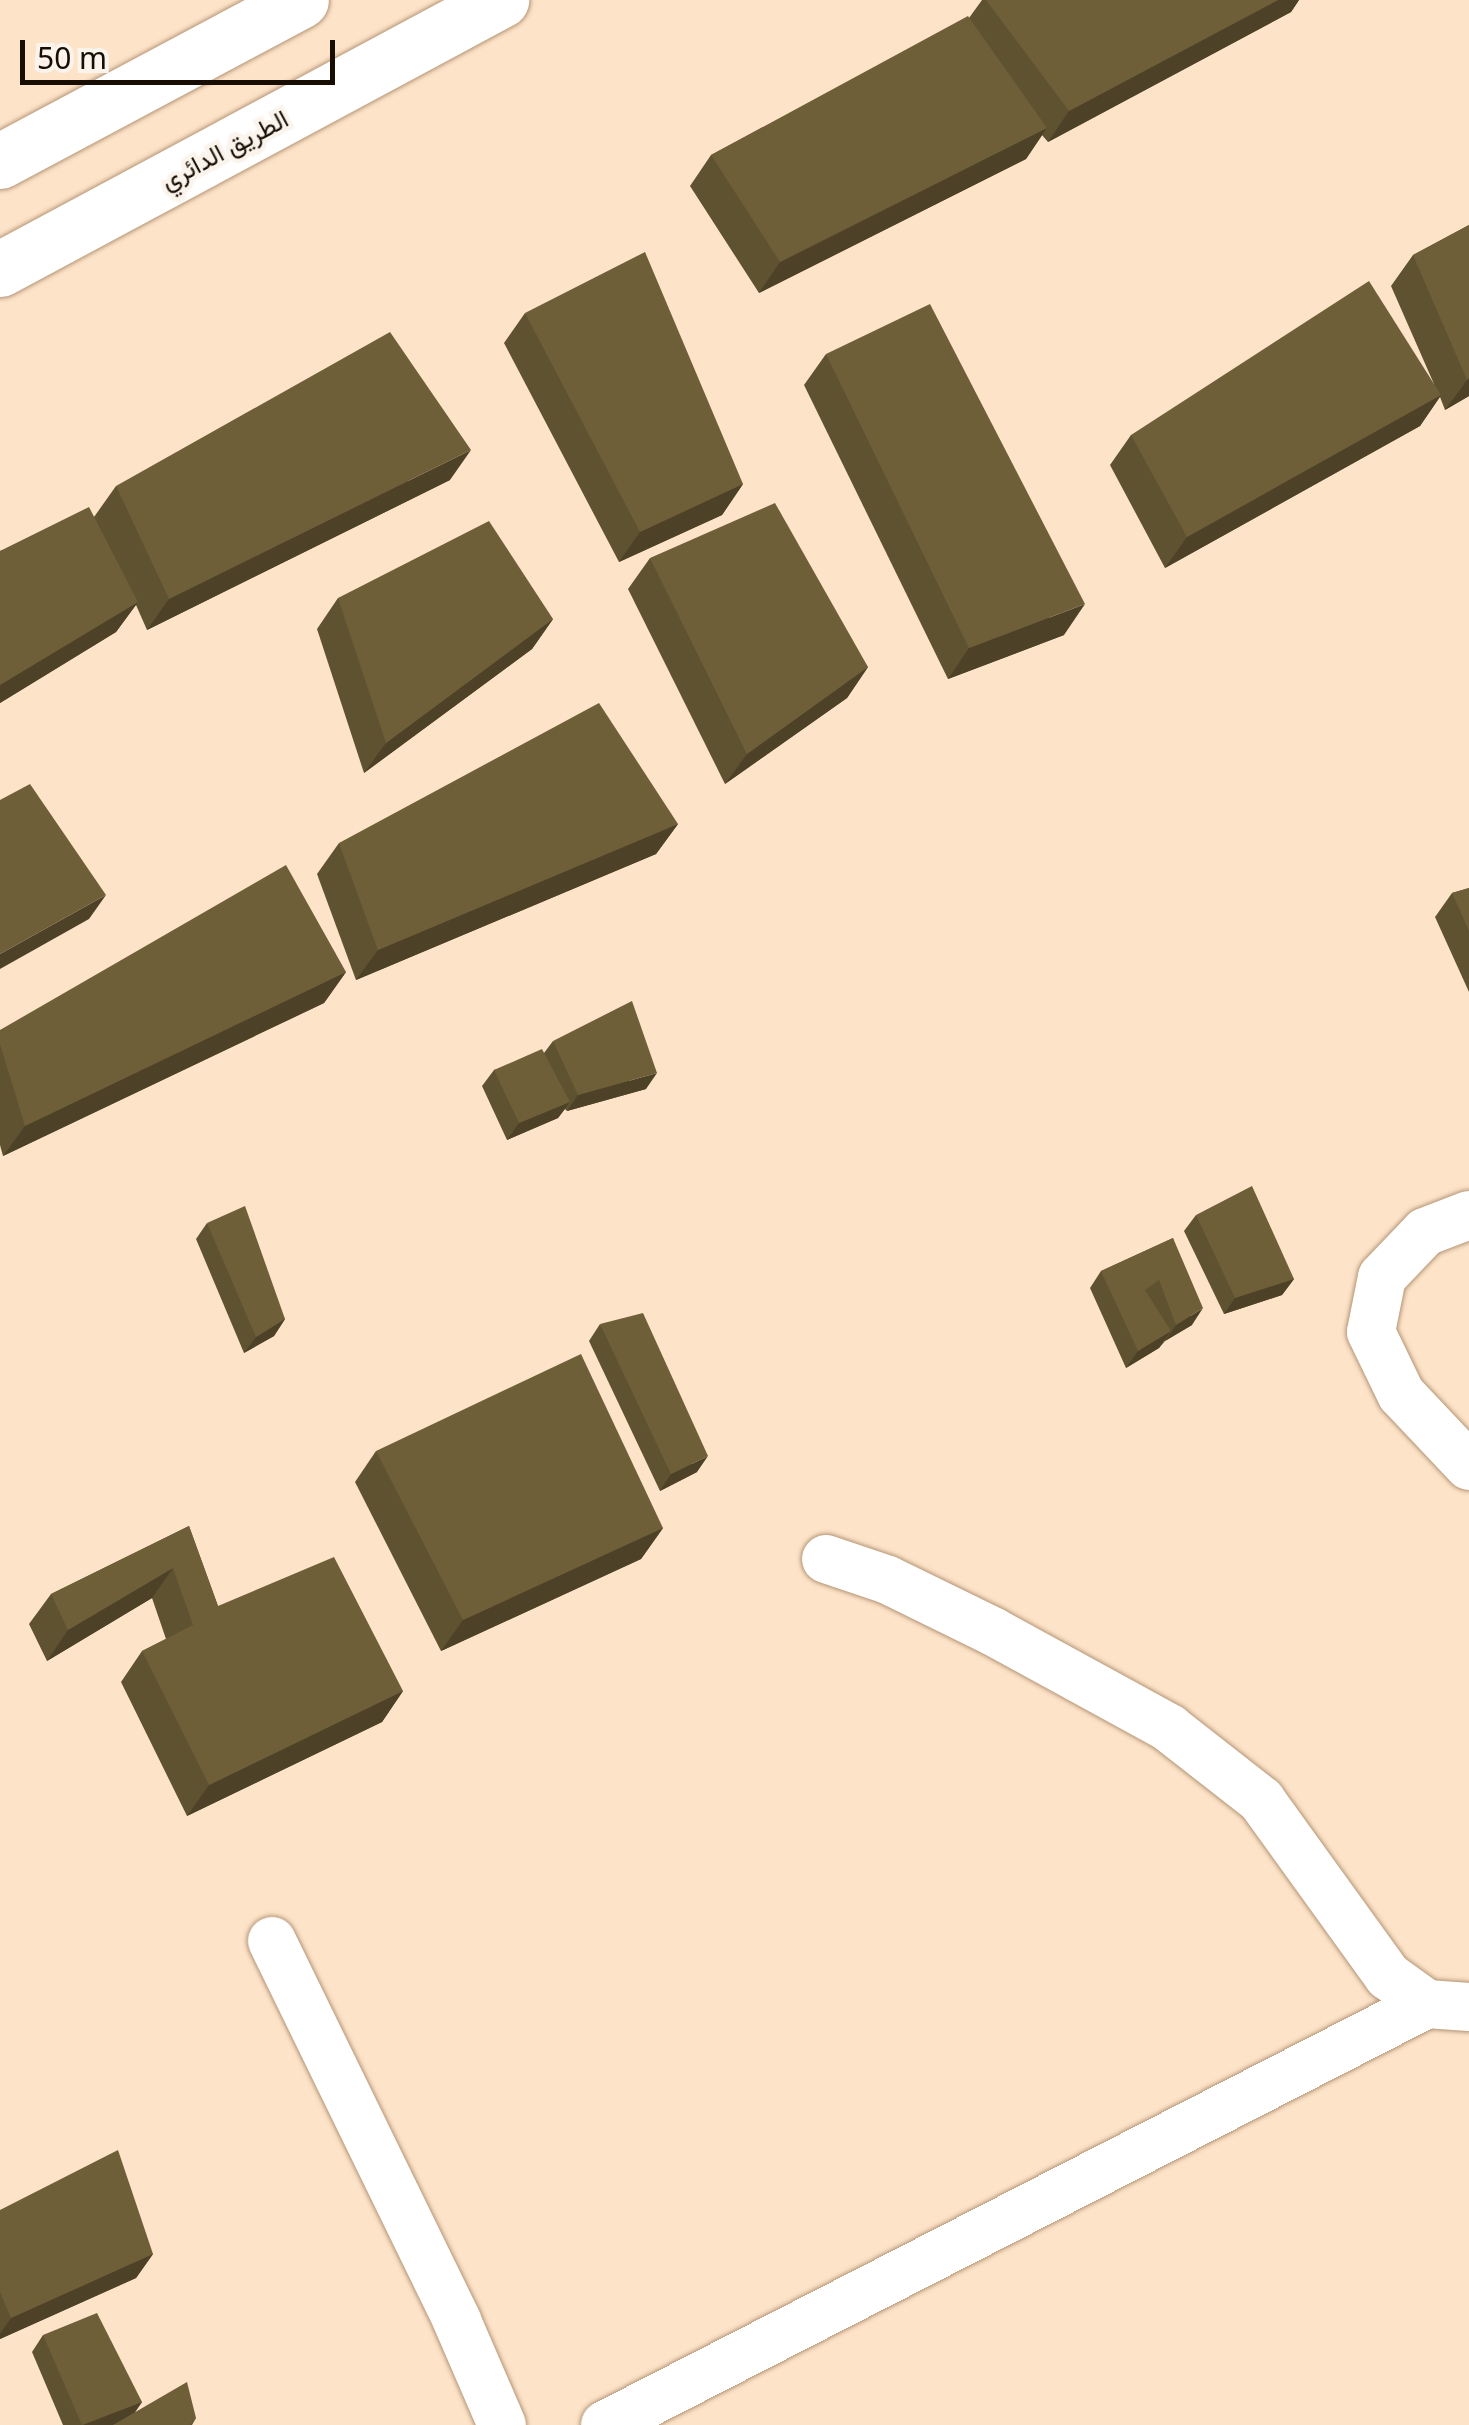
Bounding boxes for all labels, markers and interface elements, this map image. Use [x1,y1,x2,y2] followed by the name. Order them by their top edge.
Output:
[25,20,340,82] scale bar
[37,37,107,78] text: 50 m
[155,103,293,195] street label: الطريق الدائري

